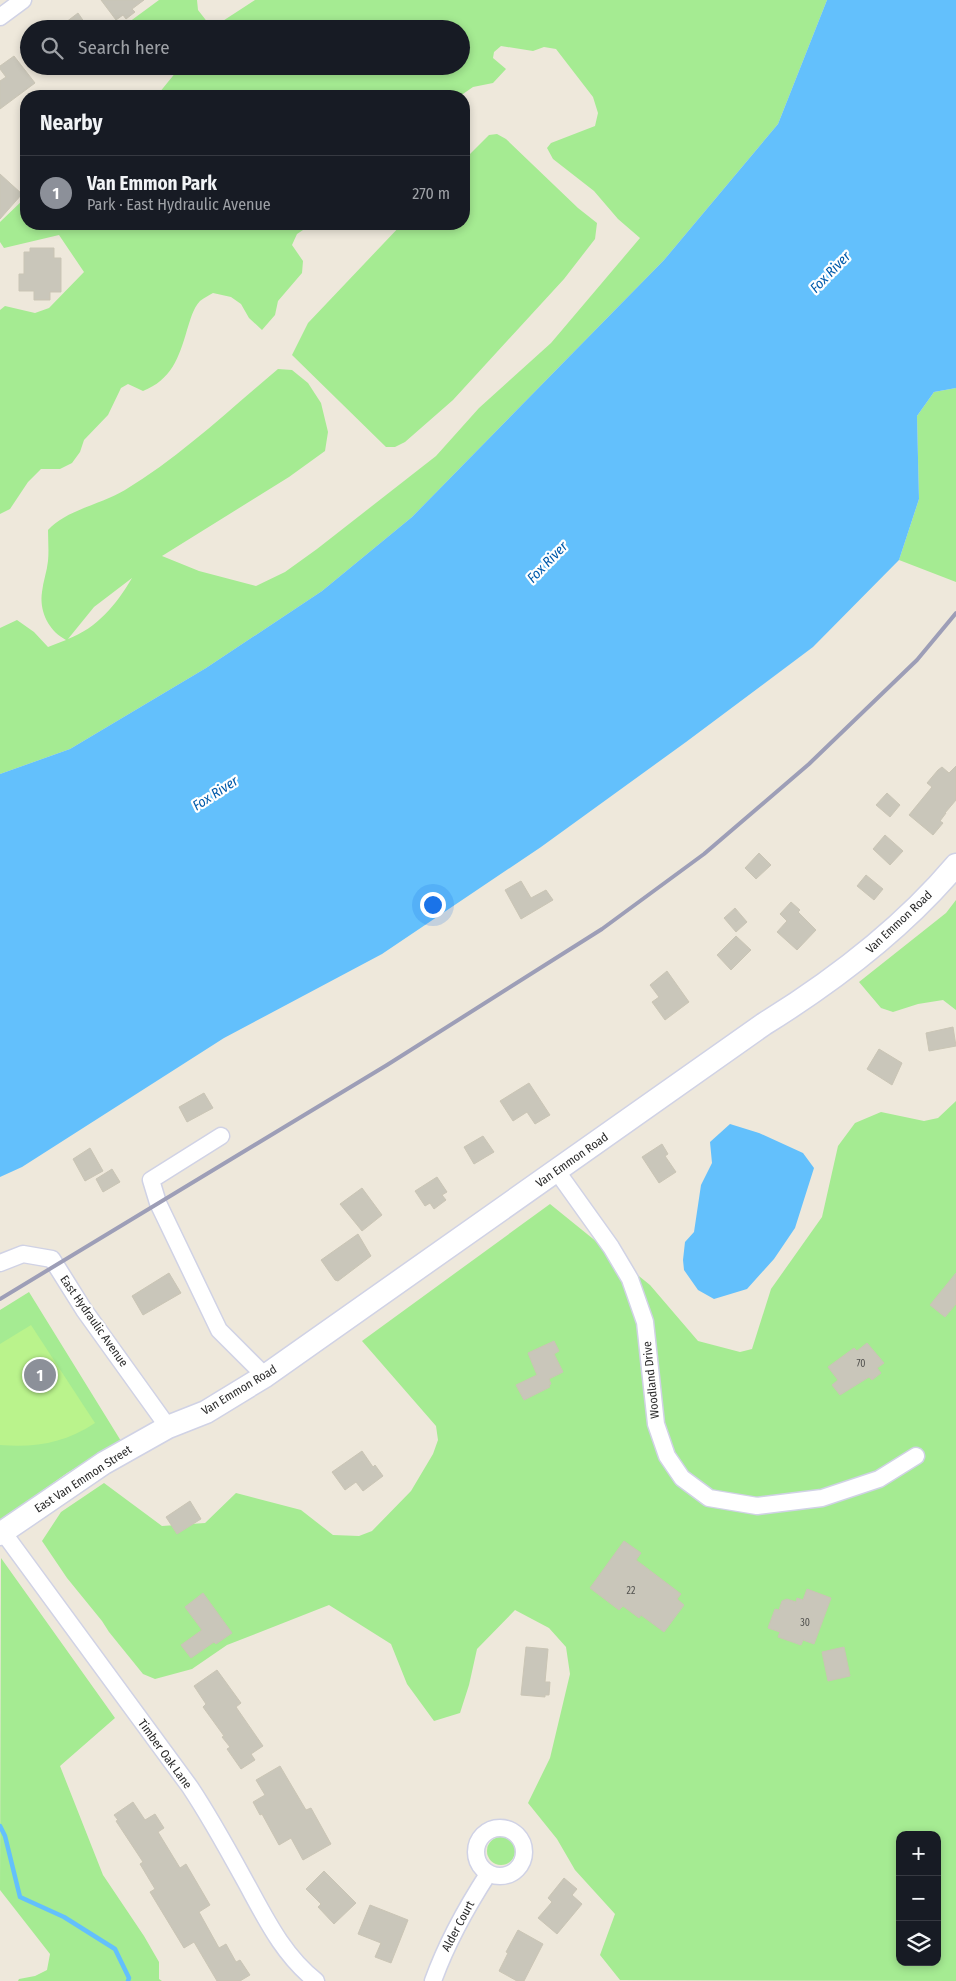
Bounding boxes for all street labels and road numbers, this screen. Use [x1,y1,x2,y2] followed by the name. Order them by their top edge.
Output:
[863,888,935,956] street label: Van Emmon Road
[533,1130,611,1190] street label: Van Emmon Road
[57,1273,131,1369] street label: East Hydraulic Avenue
[640,1340,662,1419] street label: Woodland Drive
[199,1362,279,1418] street label: Van Emmon Road
[32,1442,134,1516] street label: East Van Emmon Street
[135,1717,195,1791] street label: Timber Oak Lane
[439,1898,477,1954] street label: Alder Court

